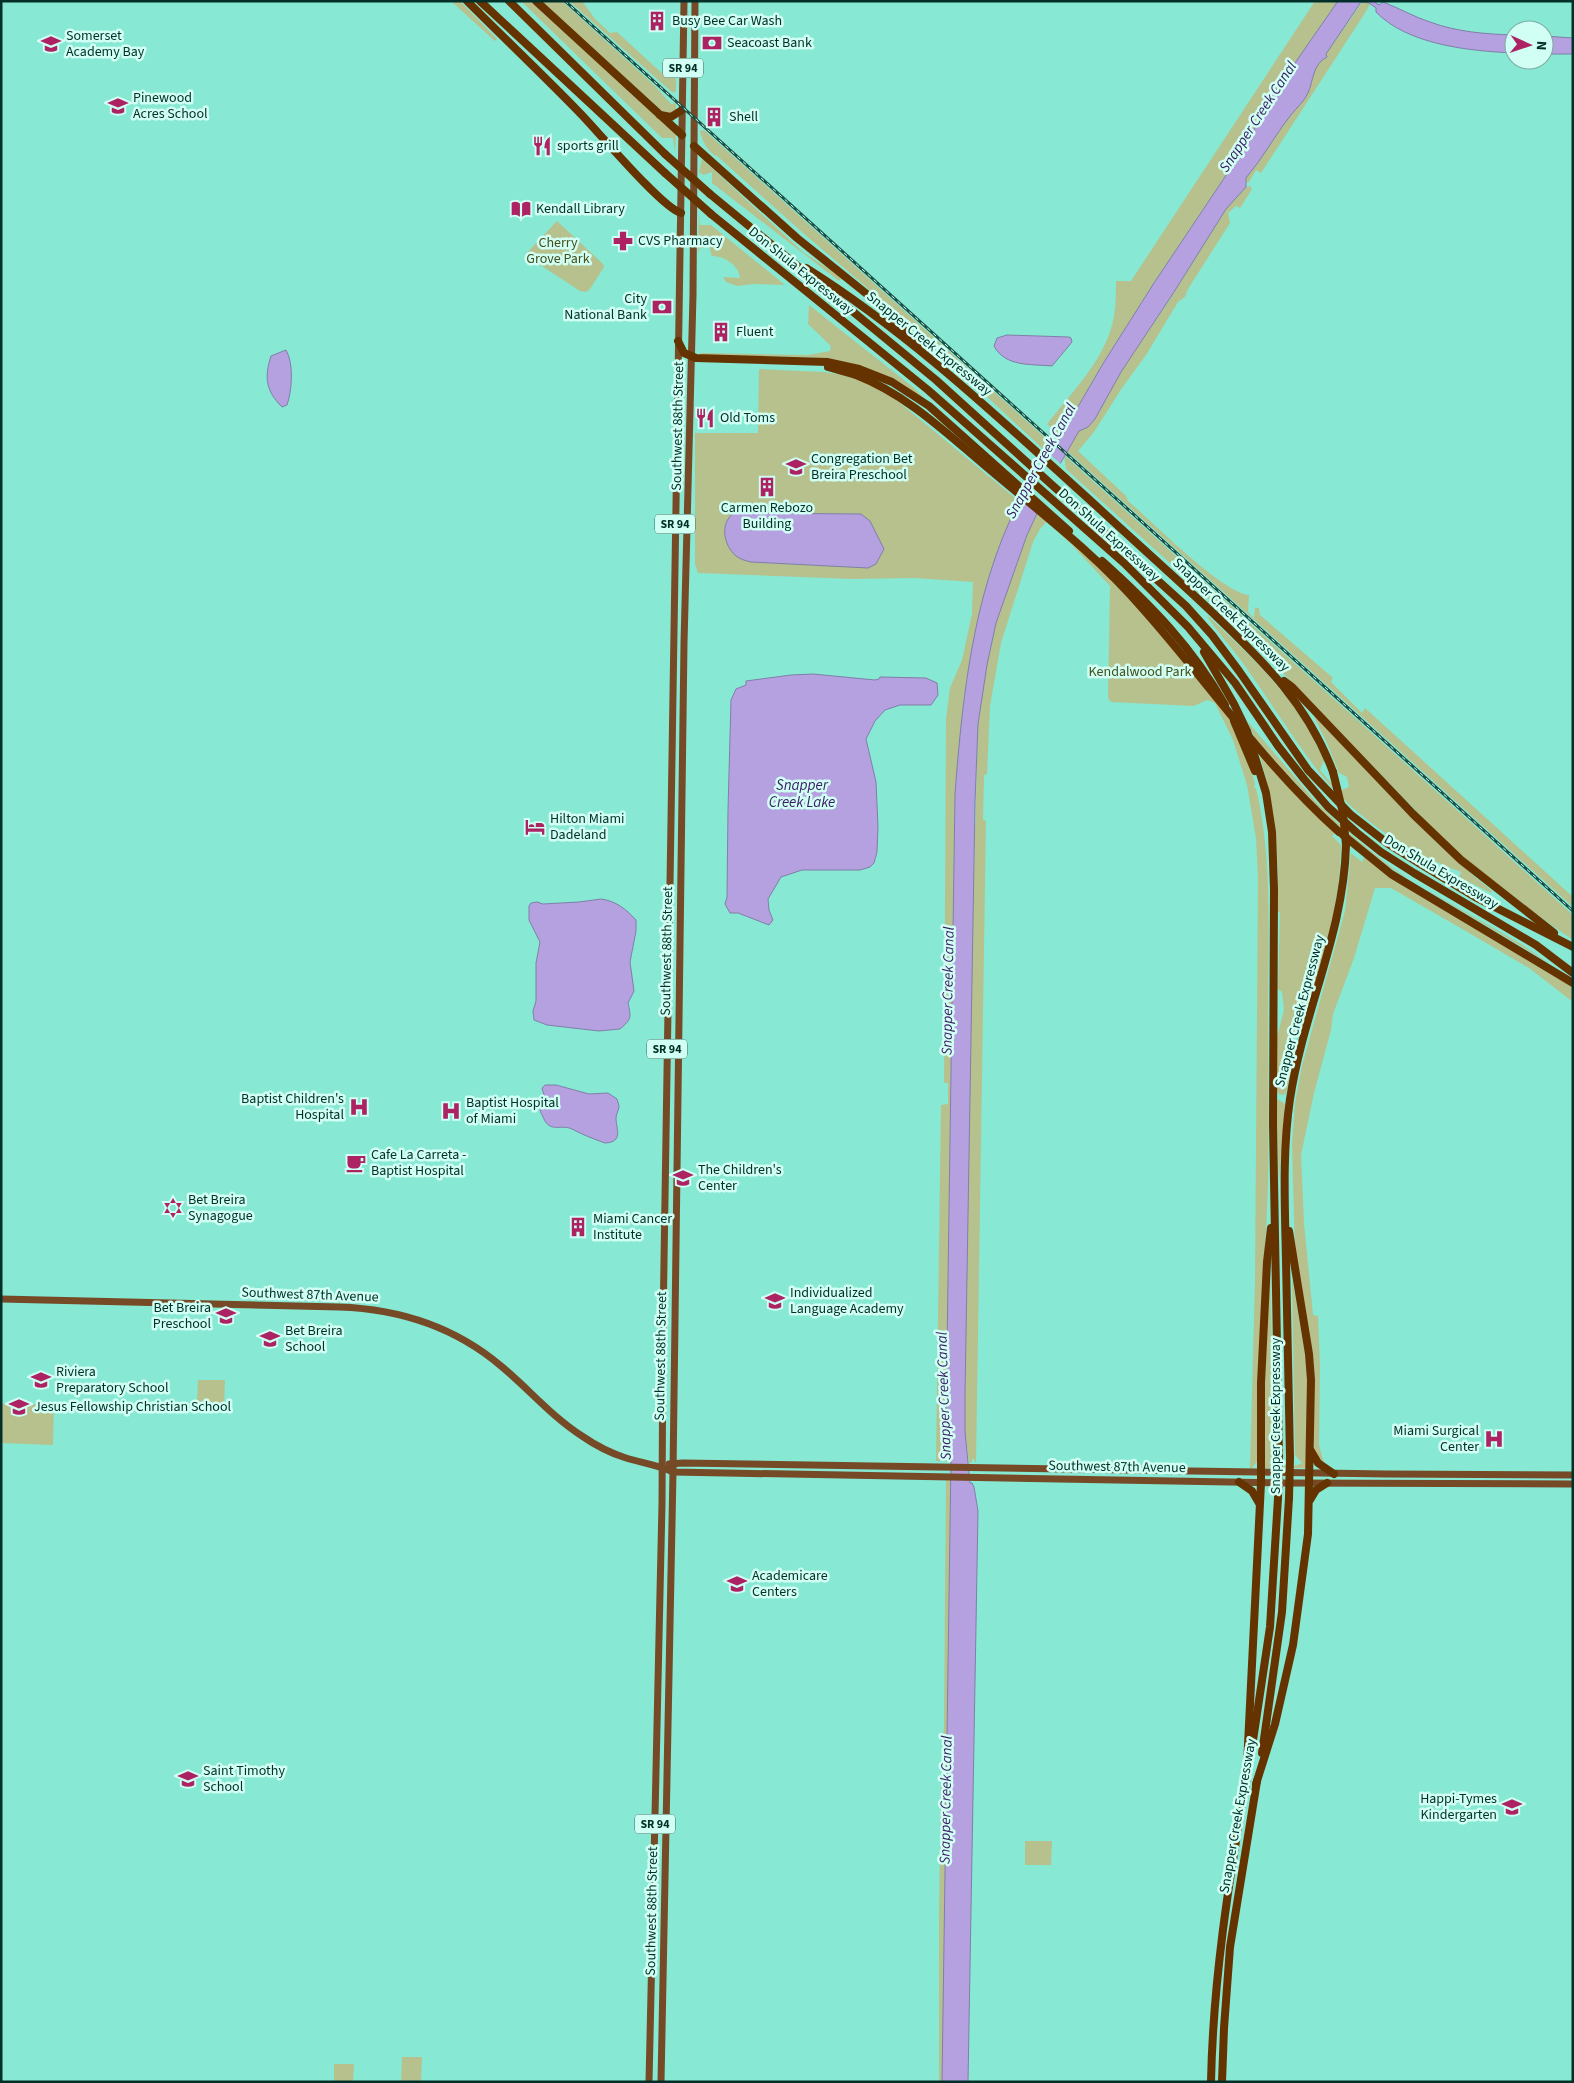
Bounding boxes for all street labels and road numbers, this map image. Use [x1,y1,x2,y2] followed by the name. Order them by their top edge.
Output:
[663,58,703,78] road number: SR 94
[744,222,858,320] street label: Don Shula Expressway
[862,287,996,401] street label: Snapper Creek Expressway
[667,361,689,491] street label: Southwest 88th Street
[1054,484,1165,586] street label: Don Shula Expressway
[655,514,695,534] road number: SR 94
[1168,553,1295,677] street label: Snapper Creek Expressway
[1380,830,1503,914] street label: Don Shula Expressway
[656,886,678,1016] street label: Southwest 88th Street
[1270,932,1330,1089] street label: Snapper Creek Expressway
[647,1040,687,1058] road number: SR 94
[241,1283,379,1307] street label: Southwest 87th Avenue
[650,1291,672,1421] street label: Southwest 88th Street
[1266,1337,1286,1494] street label: Snapper Creek Expressway
[1048,1456,1186,1478] street label: Southwest 87th Avenue
[1215,1737,1262,1895] street label: Snapper Creek Expressway
[635,1815,675,1834] road number: SR 94
[641,1846,663,1976] street label: Southwest 88th Street

